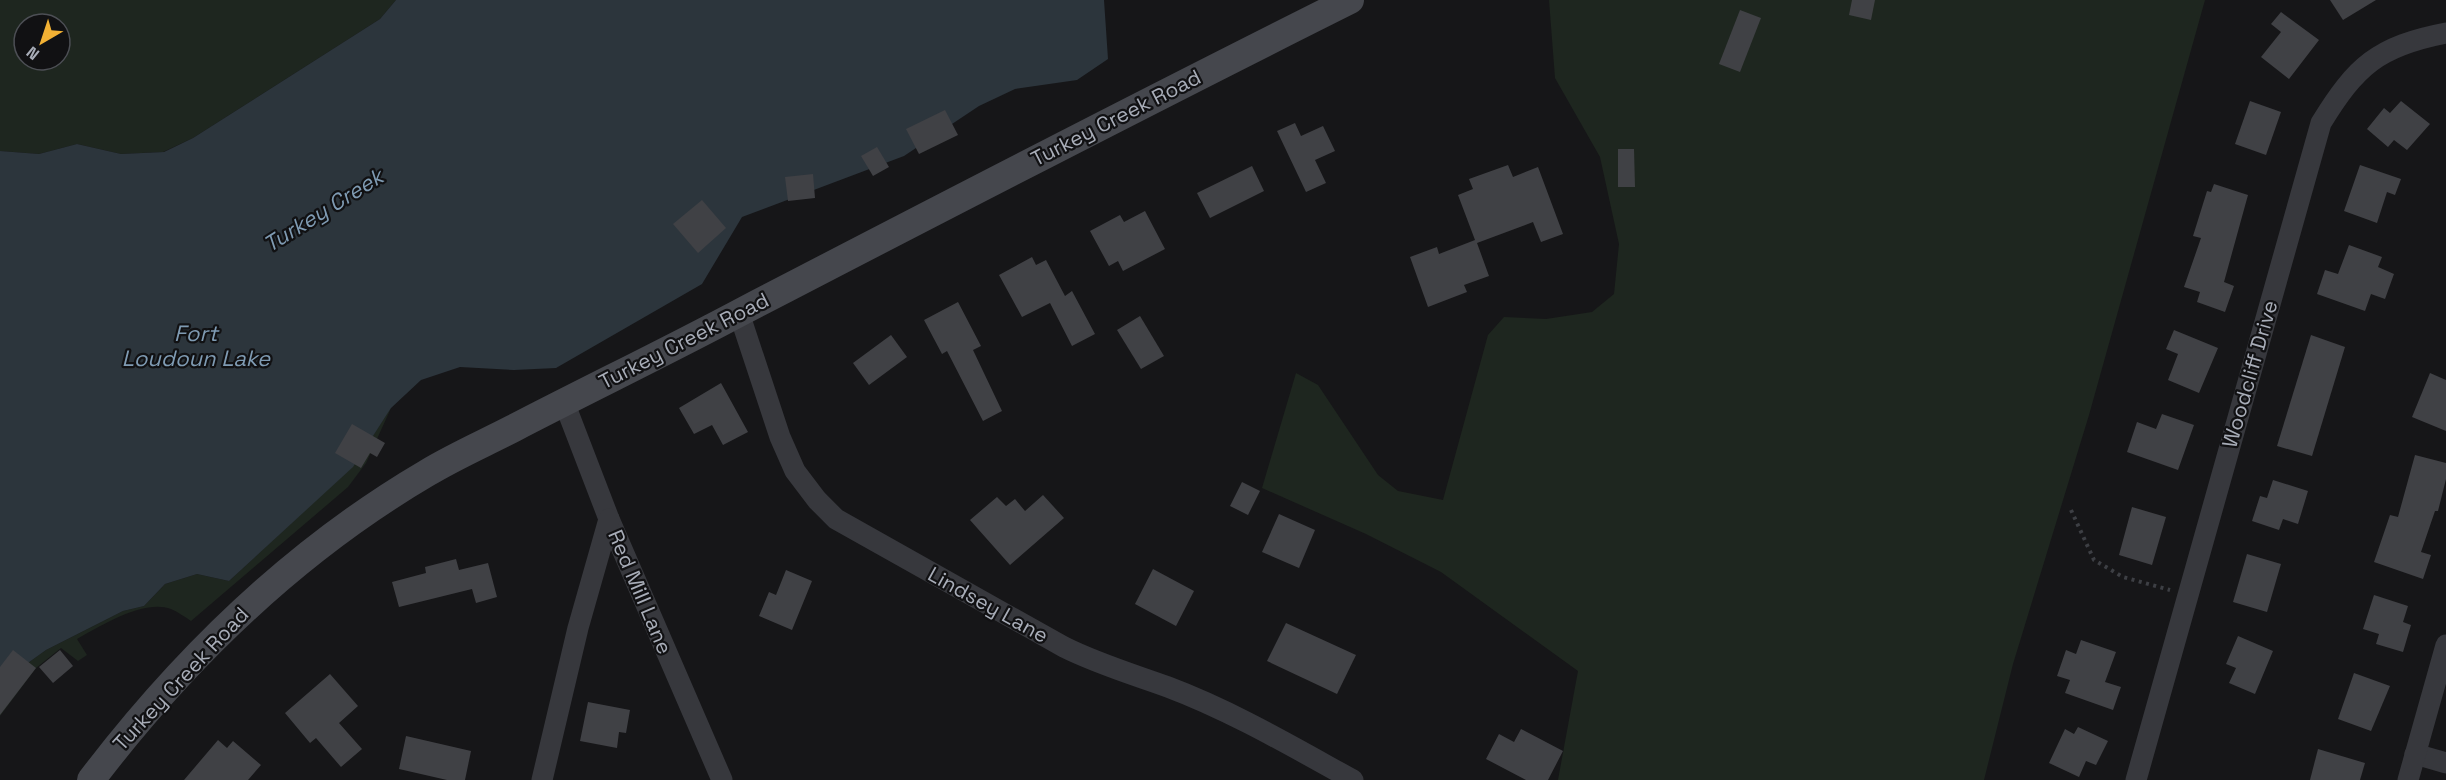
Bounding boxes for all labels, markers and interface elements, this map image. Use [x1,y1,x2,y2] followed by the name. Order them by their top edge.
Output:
[12,12,72,72] north arrow
[22,42,44,65] text: N
[1026,63,1205,172] street label: Turkey Creek Road
[258,161,390,258] water label: Turkey Creek
[594,286,773,395] street label: Turkey Creek Road
[2216,297,2283,451] street label: Woodcliff Drive
[122,319,271,372] water label: Fort Loudoun Lake
[602,526,679,658] street label: Red Mill Lane
[923,560,1053,649] street label: Lindsey Lane
[107,601,254,756] street label: Turkey Creek Road

